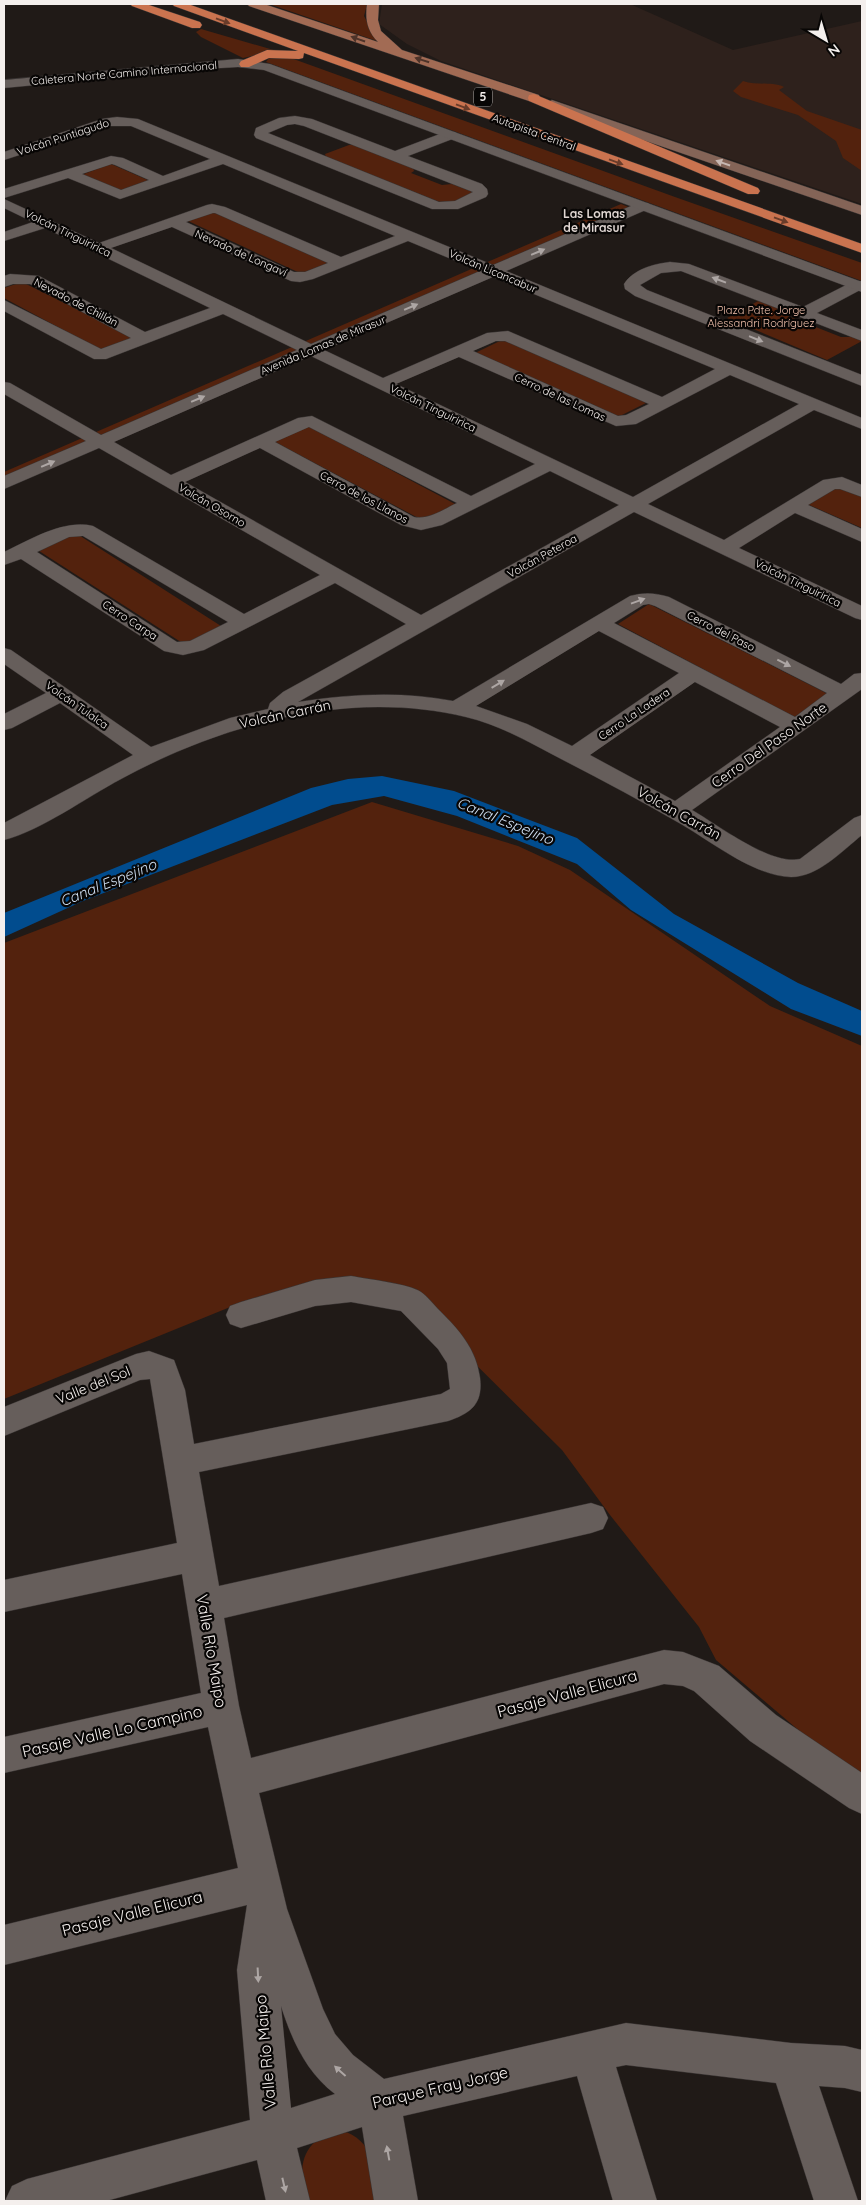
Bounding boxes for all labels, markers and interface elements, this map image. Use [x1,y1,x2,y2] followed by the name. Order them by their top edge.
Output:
[801,15,851,65] north arrow
[216,18,231,25] one-way arrow
[350,35,365,42] one-way arrow
[824,40,844,61] text: N
[414,56,429,64] one-way arrow
[30,58,218,88] street label: Caletera Norte Camino Internacional
[474,88,492,106] road number: 5
[456,103,471,111] one-way arrow
[490,110,578,154] street label: Autopista Central
[15,115,111,158] street label: Volcán Puntiagudo
[609,158,624,166] one-way arrow
[715,159,730,167] one-way arrow
[23,206,113,260] street label: Volcán Tinguiririca
[563,206,625,235] district label: Las Lomas de Mirasur
[774,216,789,224] one-way arrow
[193,226,290,280] street label: Nevado de Longaví
[447,246,540,296] street label: Volcán Licancabur
[531,247,545,255] one-way arrow
[32,275,120,329] street label: Nevado de Chillán
[712,276,726,284] one-way arrow
[404,302,418,310] one-way arrow
[707,303,815,330] park label: Plaza Pdte. Jorge Alessandri Rodríguez
[258,312,389,378] street label: Avenida Lomas de Mirasur
[749,336,764,343] one-way arrow
[512,370,608,424] street label: Cerro de las Lomas
[388,381,478,435] street label: Volcán Tinguiririca
[190,395,205,403] one-way arrow
[41,459,55,467] one-way arrow
[318,468,410,526] street label: Cerro de los Llanos
[176,480,248,530] street label: Volcán Osorno
[505,531,579,581] street label: Volcán Peteroa
[753,556,843,610] street label: Volcán Tinguiririca
[100,597,160,643] street label: Cerro Carpa
[631,597,646,605] one-way arrow
[685,608,758,654] street label: Cerro del Paso
[777,659,791,667] one-way arrow
[43,678,111,732] street label: Volcán Tulalca
[492,679,505,688] one-way arrow
[596,685,672,743] street label: Cerro La Ladera
[238,696,332,732] street label: Volcán Carrán
[708,698,830,792] street label: Cerro Del Paso Norte
[634,783,724,843] street label: Volcán Carrán
[454,793,557,849] water label: Canal Espejino
[57,854,160,911] water label: Canal Espejino
[53,1362,133,1408] street label: Valle del Sol
[192,1593,232,1709] street label: Valle Río Maipo
[495,1665,639,1721] street label: Pasaje Valle Elicura
[20,1701,204,1761] street label: Pasaje Valle Lo Campino
[60,1886,204,1940] street label: Pasaje Valle Elicura
[255,1967,263,1983] one-way arrow
[250,1994,280,2110] street label: Valle Río Maipo
[370,2062,510,2112] street label: Parque Fray Jorge
[335,2065,347,2077] one-way arrow
[384,2145,392,2161] one-way arrow
[281,2178,289,2193] one-way arrow

